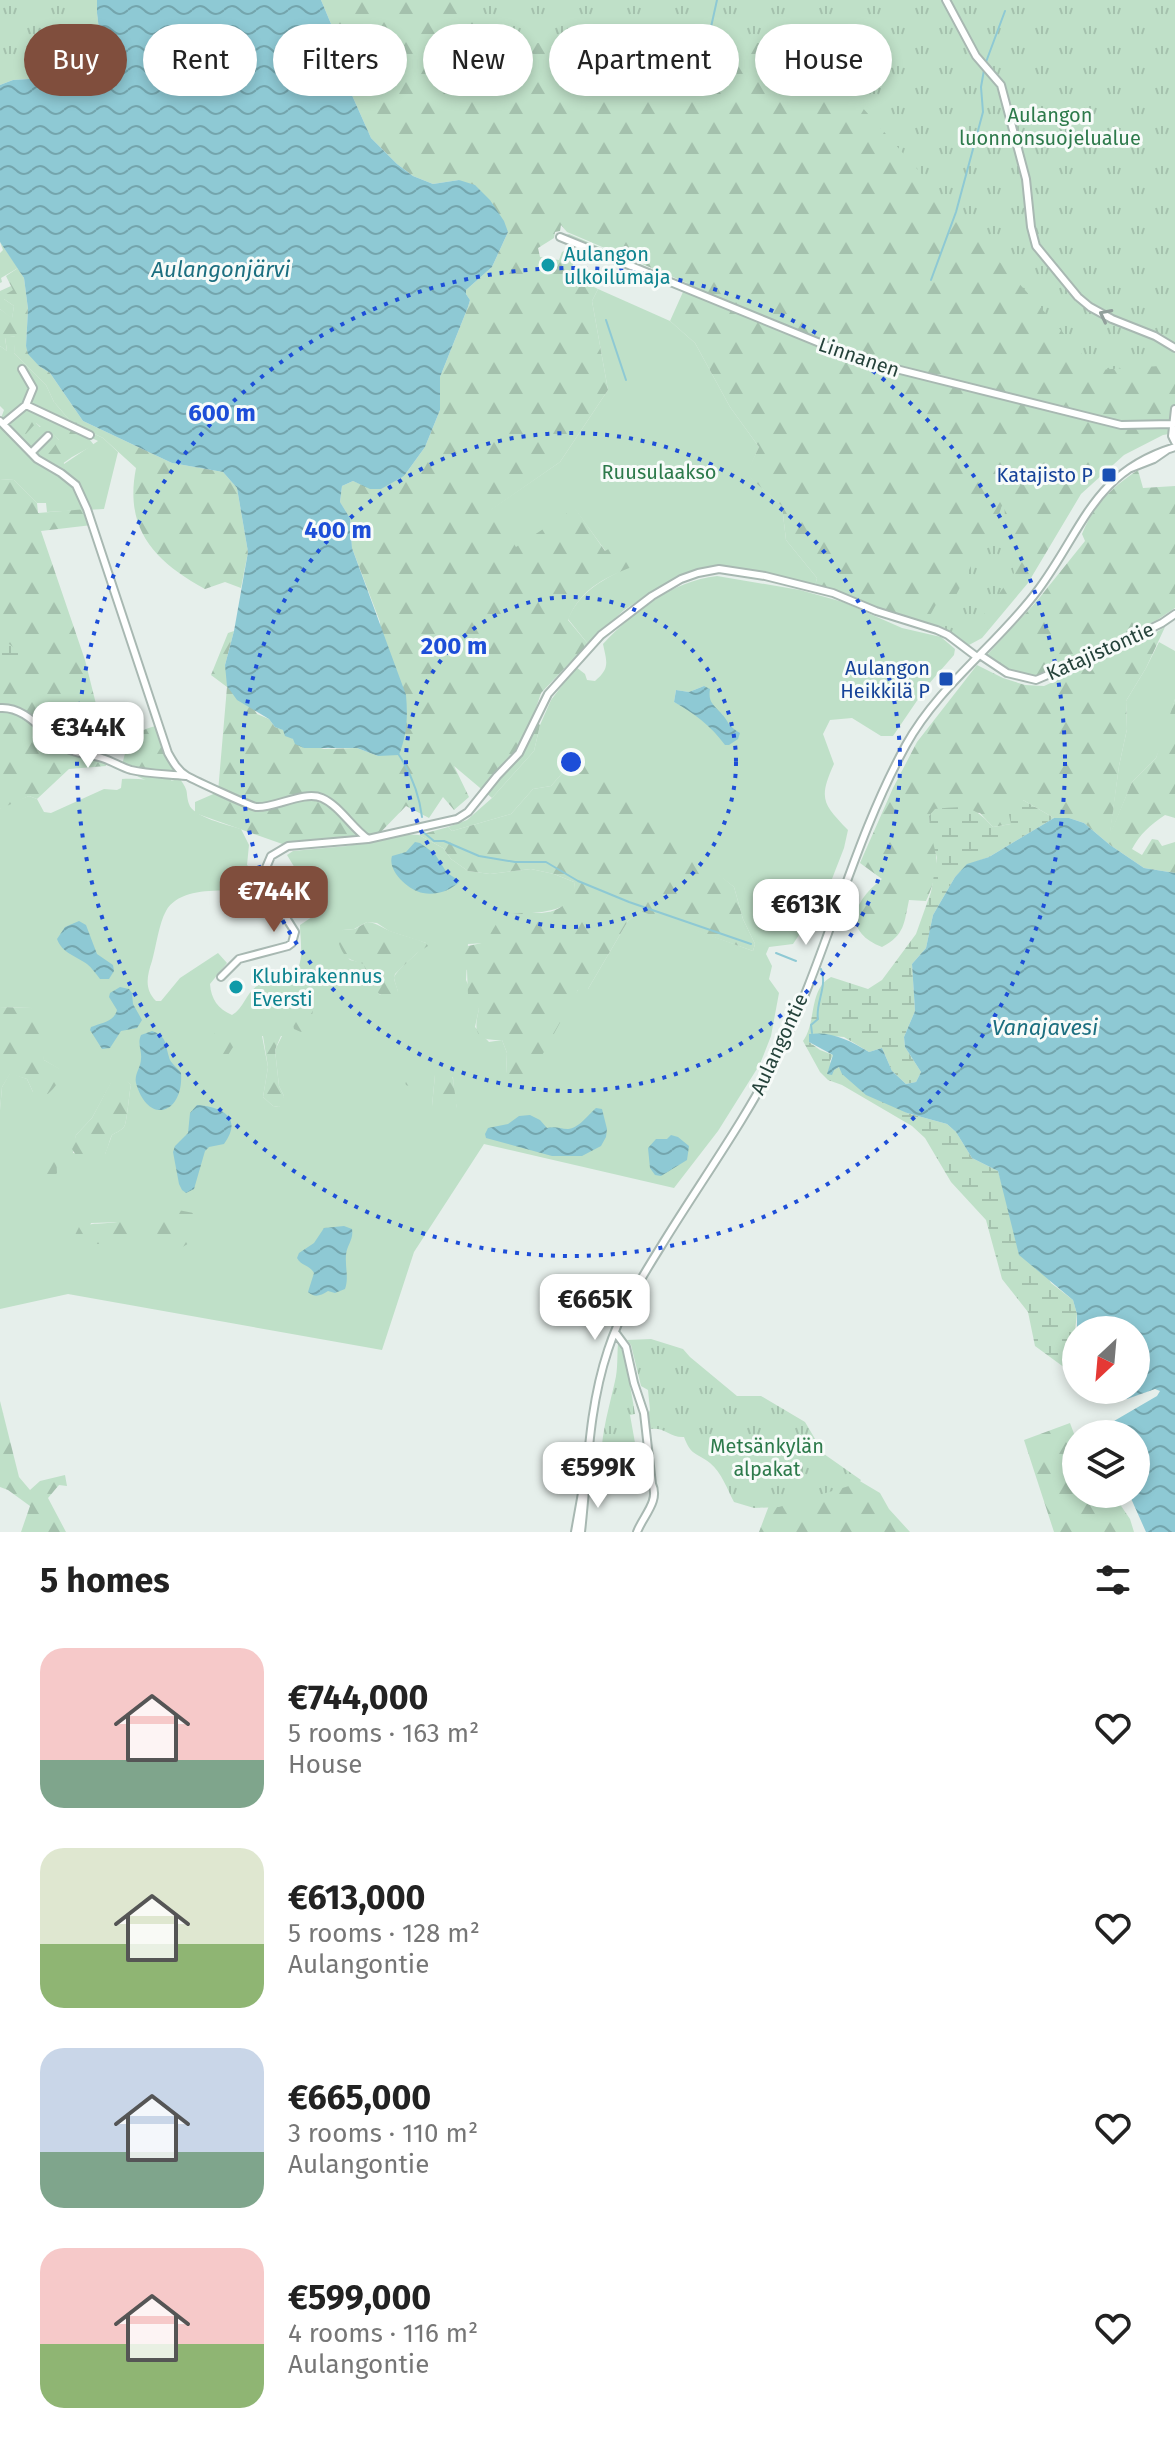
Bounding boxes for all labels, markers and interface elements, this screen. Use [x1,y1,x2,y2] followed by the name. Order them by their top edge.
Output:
[24,24,127,96] chip: Buy
[143,24,257,96] chip: Rent
[273,24,407,96] chip: Filters
[423,24,533,96] chip: New
[549,24,739,96] chip: Apartment
[755,24,892,96] chip: House
[959,103,1141,150] park label: Aulangon luonnonsuojelualue
[564,242,671,289] place label: Aulangon ulkoilumaja
[151,256,290,283] water label: Aulangonjärvi
[539,256,557,274] marker: Aulangon ulkoilumaja
[1098,309,1113,324] one-way arrow
[815,332,903,382] street label: Linnanen
[188,399,256,427] text: 600 m
[602,460,716,484] park label: Ruusulaakso
[997,463,1093,487] place label: Katajisto P
[1100,466,1118,484] marker: Katajisto P
[304,516,372,544] text: 400 m
[1043,617,1157,685] street label: Katajistontie
[421,632,487,660] text: 200 m
[840,656,930,703] place label: Aulangon Heikkilä P
[937,670,955,688] marker: Aulangon Heikkilä P
[32,702,144,770] pin: €344K
[51,712,125,743] text: €344K
[557,748,585,776] centre of rings
[218,866,330,934] pin: €744K
[238,876,310,907] text: €744K
[750,879,862,947] pin: €613K
[771,889,841,920] text: €613K
[252,964,382,1011] place label: Klubirakennus Eversti
[227,978,245,996] marker: Klubirakennus Eversti
[745,990,813,1098] street label: Aulangontie
[992,1014,1098,1041] water label: Vanajavesi
[539,1274,651,1342] pin: €665K
[558,1284,632,1315] text: €665K
[1062,1316,1150,1404] north arrow
[1062,1316,1150,1508] map controls
[1062,1420,1150,1508] button: layers
[710,1434,824,1481] park label: Metsänkylän alpakat
[542,1442,654,1510] pin: €599K
[561,1452,635,1483] text: €599K
[1091,1558,1135,1602] icon: filters
[40,1560,170,1601] text: 5 homes
[288,1677,428,1718] text: €744,000
[104,1680,200,1776] icon: home
[1091,1706,1135,1750] icon: heart
[288,1718,479,1749] text: 5 rooms · 163 m²
[288,1749,362,1780] text: House
[288,1877,426,1918] text: €613,000
[104,1880,200,1976] icon: home
[1091,1906,1135,1950] icon: heart
[288,1918,480,1949] text: 5 rooms · 128 m²
[288,1949,429,1980] text: Aulangontie
[288,2077,431,2118] text: €665,000
[104,2080,200,2176] icon: home
[1091,2106,1135,2150] icon: heart
[288,2118,478,2149] text: 3 rooms · 110 m²
[288,2149,429,2180] text: Aulangontie
[288,2277,431,2318] text: €599,000
[104,2280,200,2376] icon: home
[1091,2306,1135,2350] icon: heart
[288,2318,478,2349] text: 4 rooms · 116 m²
[288,2349,429,2380] text: Aulangontie

